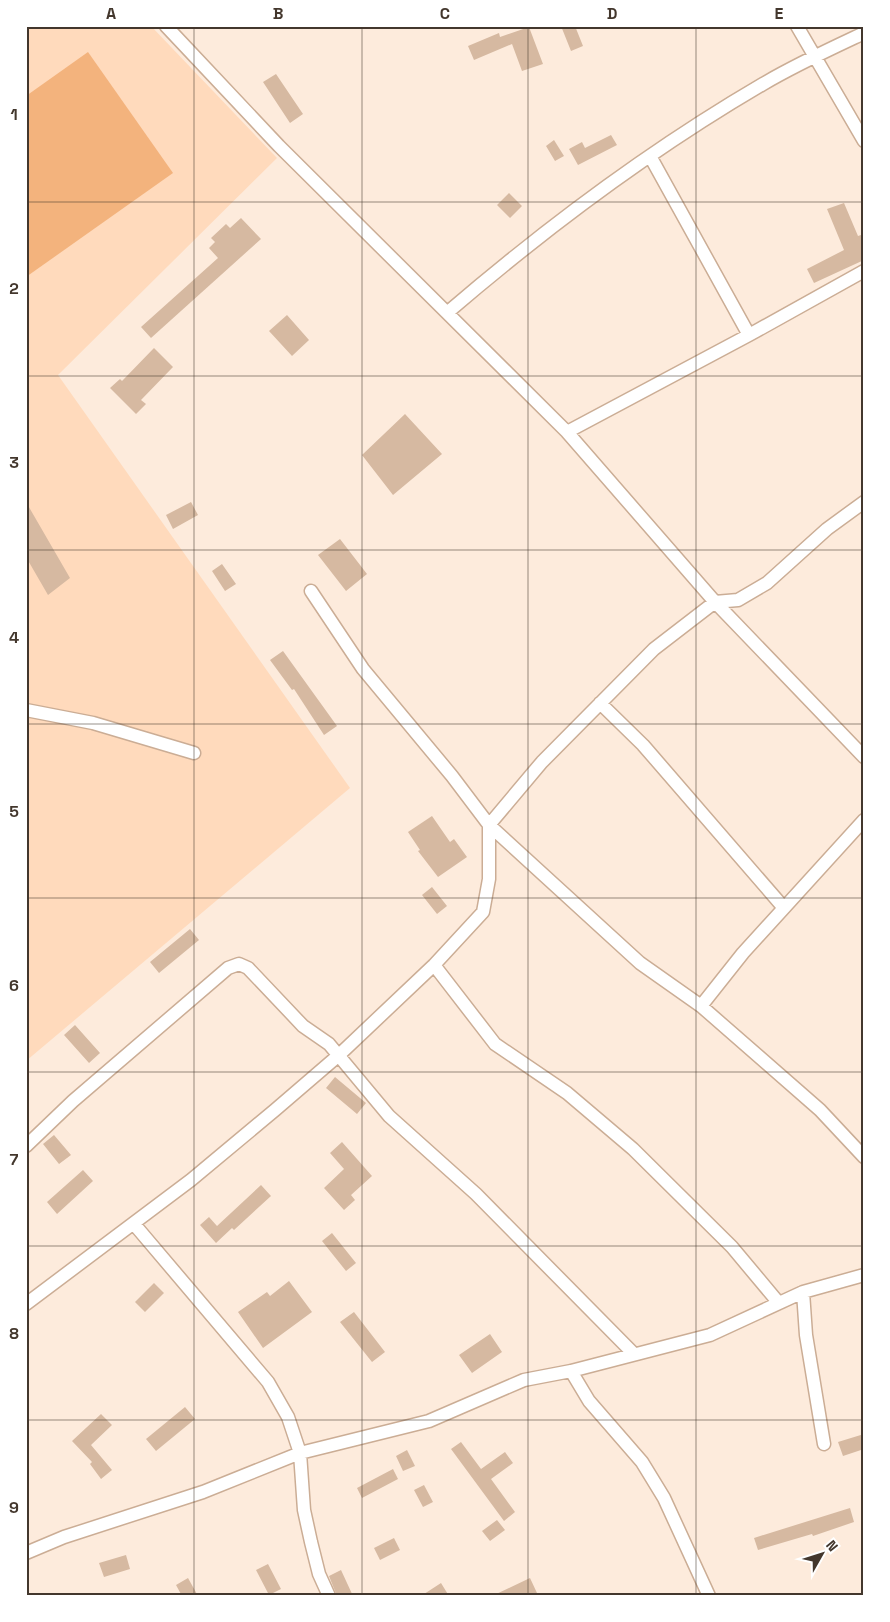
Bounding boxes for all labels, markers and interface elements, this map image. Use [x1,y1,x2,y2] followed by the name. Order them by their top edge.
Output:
[106,3,116,24] text: A
[273,3,283,24] text: B
[440,3,450,24] text: C
[607,3,617,24] text: D
[775,3,784,24] text: E
[10,104,18,125] text: 1
[9,278,19,299] text: 2
[9,452,19,473] text: 3
[9,627,19,648] text: 4
[9,801,19,822] text: 5
[9,975,19,996] text: 6
[10,1149,19,1170] text: 7
[9,1323,19,1344] text: 8
[9,1497,19,1518] text: 9
[798,1530,848,1580] north arrow
[822,1537,842,1555] text: N

